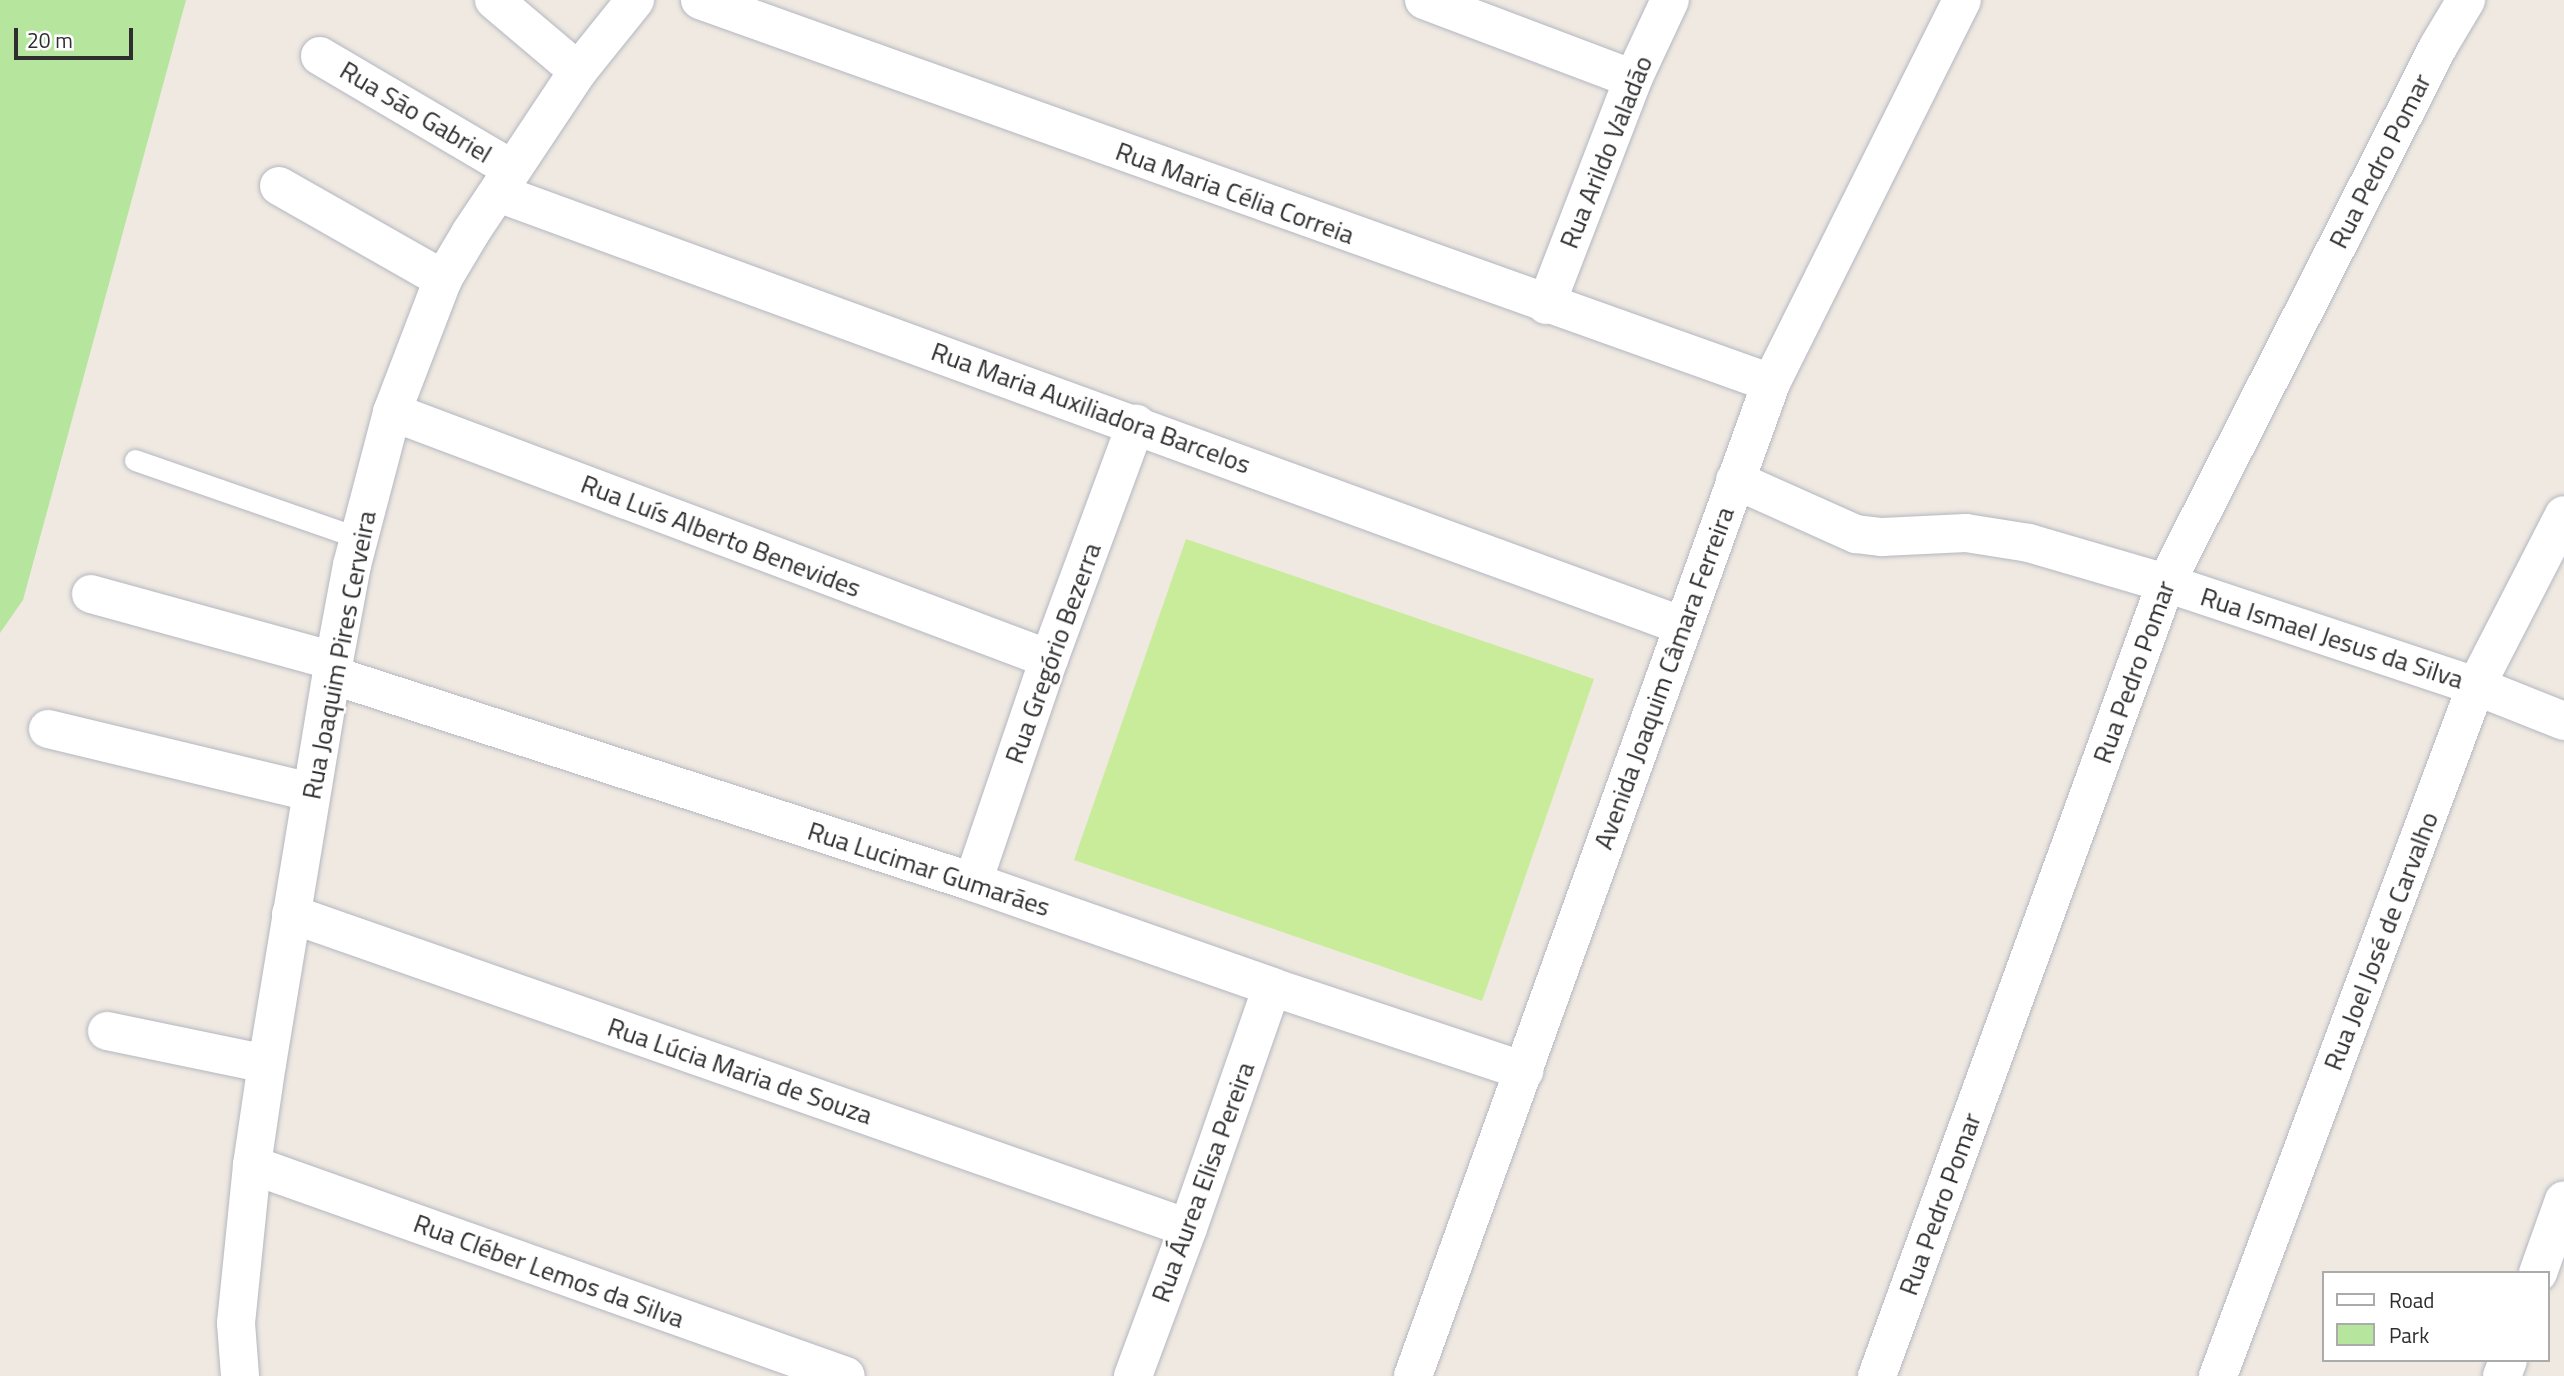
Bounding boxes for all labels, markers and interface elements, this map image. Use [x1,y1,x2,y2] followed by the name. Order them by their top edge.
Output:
[18,14,136,58] scale bar
[27,24,73,56] text: 20 m
[1553,51,1659,253] street label: Rua Arildo Valadão
[334,54,498,170] street label: Rua Sāo Gabriel
[2323,69,2437,253] street label: Rua Pedro Pomar
[1112,135,1358,251] street label: Rua Maria Célia Correia
[927,336,1255,480] street label: Rua Maria Auxiliadora Barcelos
[577,468,865,604] street label: Rua Luís Alberto Benevides
[1587,503,1741,853] street label: Avenida Joaquim Câmara Ferreira
[296,508,382,802] street label: Rua Joaquim Pires Cerveira
[999,538,1107,768] street label: Rua Gregório Bezerra
[2087,577,2181,767] street label: Rua Pedro Pomar
[2197,581,2467,695] street label: Rua Ismael Jesus da Silva
[2317,807,2445,1075] street label: Rua Joel José de Carvalho
[804,815,1054,923] street label: Rua Lucimar Gumarães
[604,1011,876,1131] street label: Rua Lúcia Maria de Souza
[1145,1058,1261,1306] street label: Rua Áurea Elisa Pereira
[1893,1109,1987,1299] street label: Rua Pedro Pomar
[409,1207,689,1335] street label: Rua Cléber Lemos da Silva
[2322,1271,2550,1362] legend
[2389,1284,2434,1316] text: Road
[2389,1319,2429,1351] text: Park

